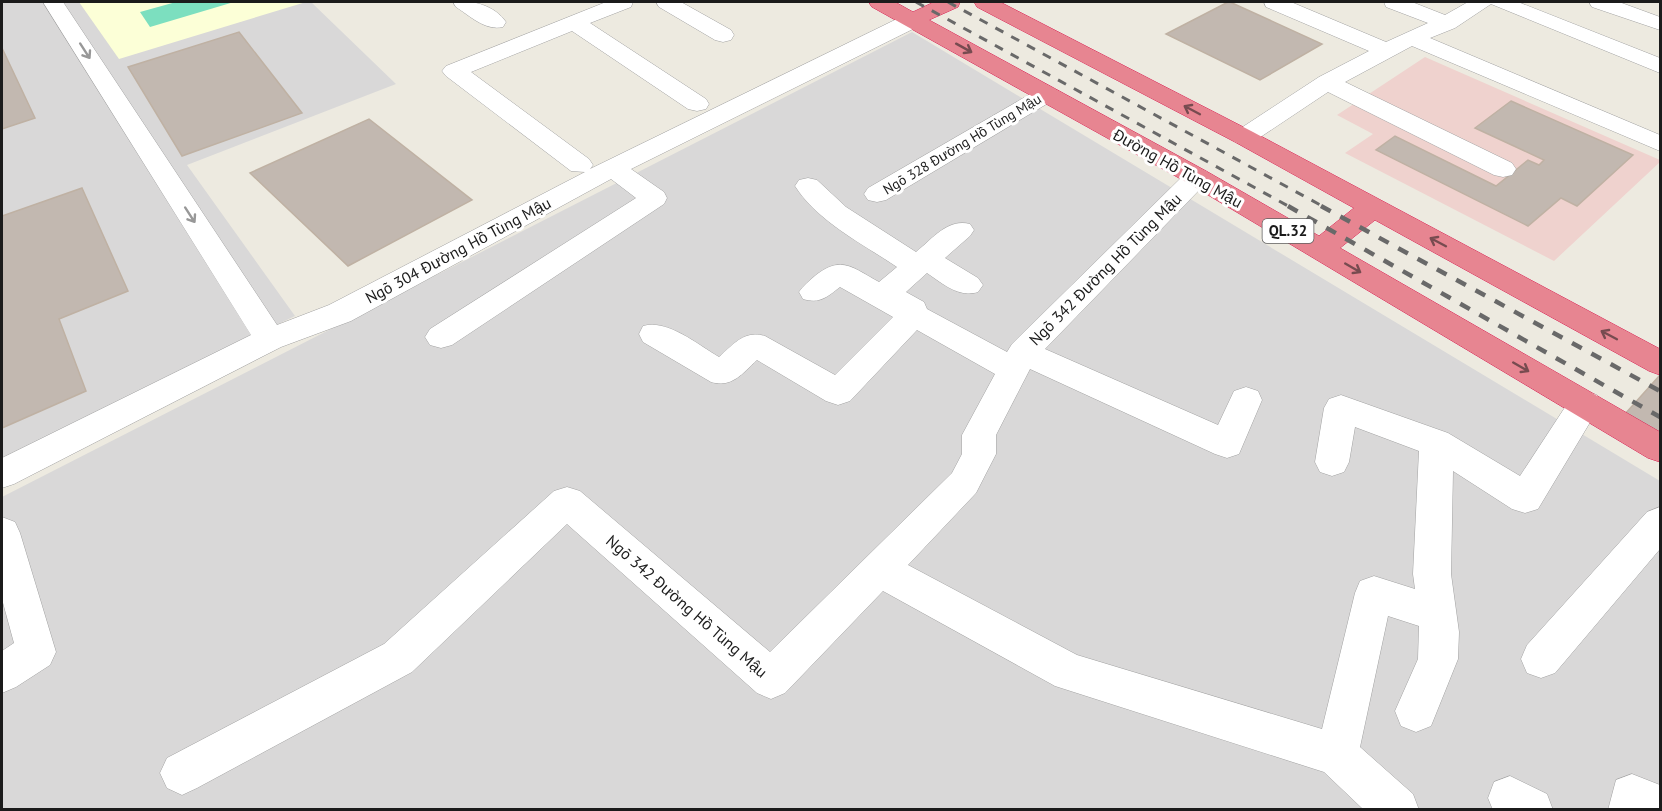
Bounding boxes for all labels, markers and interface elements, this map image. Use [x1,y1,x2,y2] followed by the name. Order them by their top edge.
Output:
[79,42,91,59] one-way arrow
[955,42,972,54] one-way arrow
[880,90,1044,198] street label: Ngõ 328 Đường Hồ Tùng Mậu
[1184,104,1201,116] one-way arrow
[1109,124,1246,212] street label: Đường Hồ Tùng Mậu
[1025,189,1185,349] street label: Ngõ 342 Đường Hồ Tùng Mậu
[362,192,554,308] street label: Ngõ 304 Đường Hồ Tùng Mậu
[185,206,197,223] one-way arrow
[1262,219,1314,243] road number: QL.32
[1429,236,1447,247] one-way arrow
[1344,263,1361,275] one-way arrow
[1601,329,1618,341] one-way arrow
[1512,361,1529,373] one-way arrow
[602,530,772,682] street label: Ngõ 342 Đường Hồ Tùng Mậu

